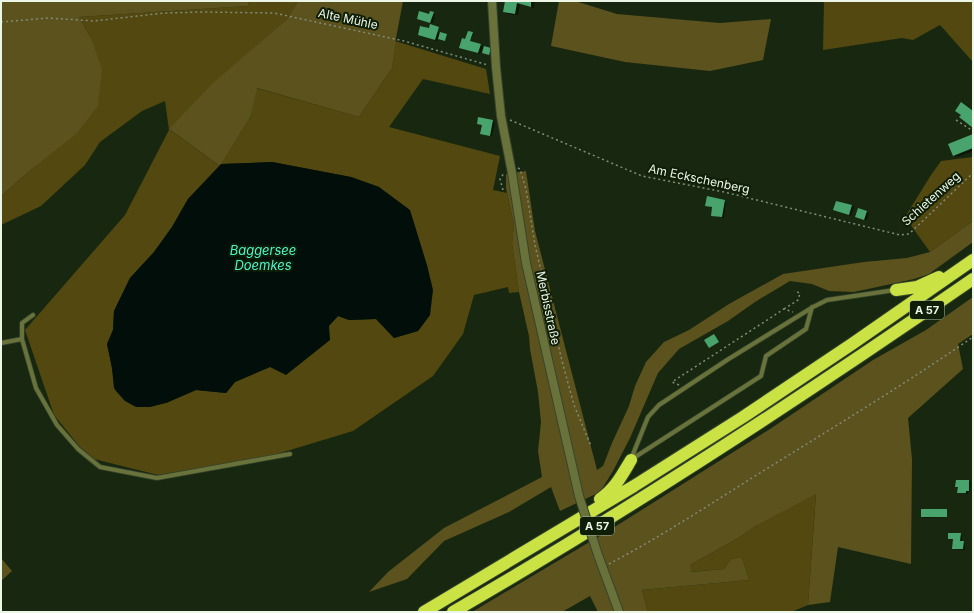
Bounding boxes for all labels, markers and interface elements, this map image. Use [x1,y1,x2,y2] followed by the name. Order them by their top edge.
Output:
[317,5,379,32] street label: Alte Mühle
[647,160,751,197] street label: Am Eckschenberg
[898,168,963,229] street label: Schietenweg
[230,242,296,273] water label: Baggersee Doemkes
[533,270,564,346] street label: Merbisstraße
[910,301,944,319] road number: A 57
[580,517,614,535] road number: A 57

